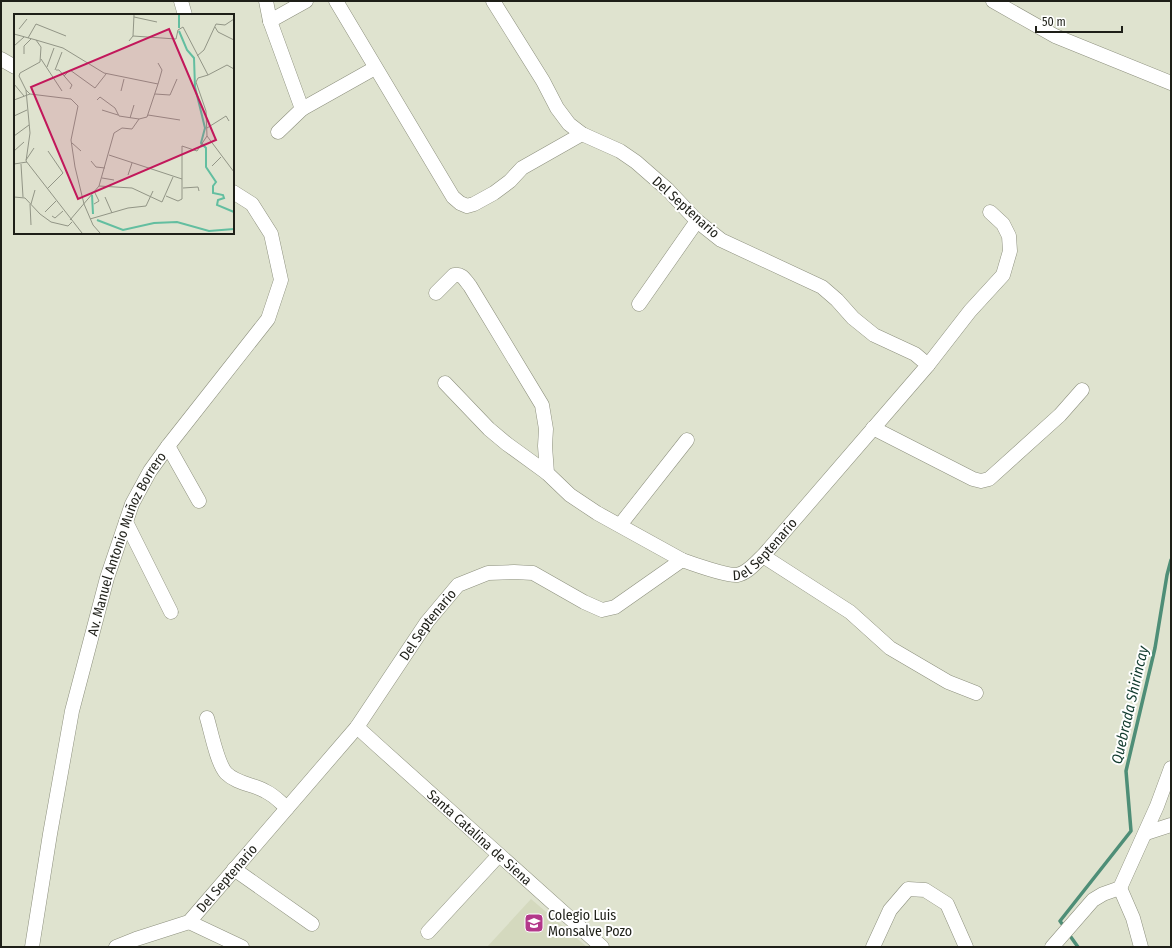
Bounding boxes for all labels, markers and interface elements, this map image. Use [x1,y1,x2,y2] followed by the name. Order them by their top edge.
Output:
[1036,8,1122,34] scale bar
[14,14,234,234] inset map
[1042,15,1066,29] text: 50 m
[649,173,723,242] street label: Del Septenario
[84,449,170,638] street label: Av. Manuel Antonio Muñoz Borrero
[732,515,801,584] street label: Del Septenario
[396,586,460,664] street label: Del Septenario
[1108,643,1153,766] water label: Quebrada Shirincay
[423,786,535,889] street label: Santa Catalina de Siena
[193,841,261,916] street label: Del Septenario
[548,907,632,940] place label: Colegio Luis Monsalve Pozo
[523,912,545,934] school or university icon: Colegio Luis Monsalve Pozo

